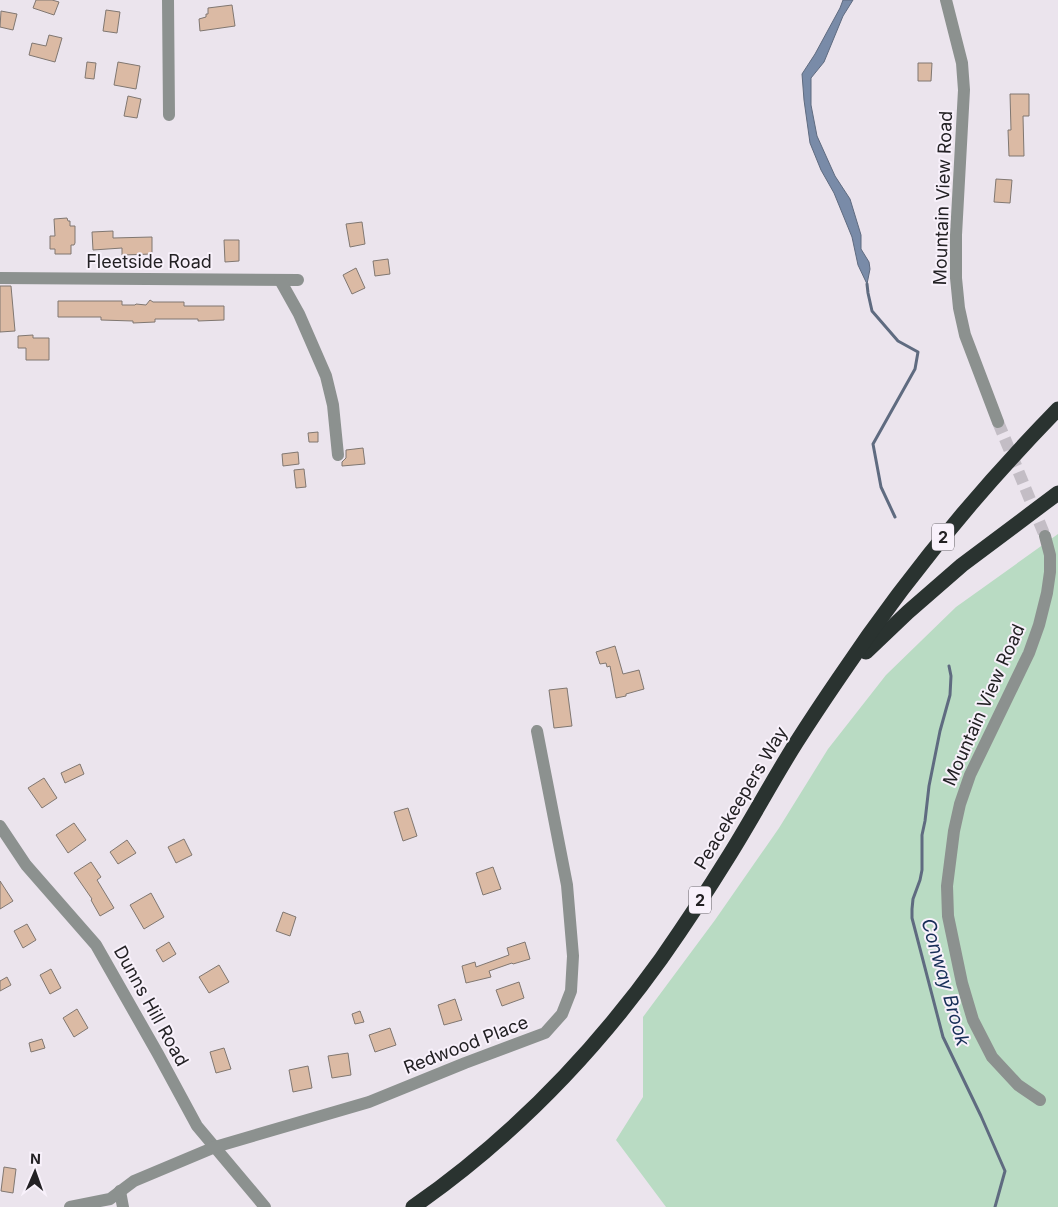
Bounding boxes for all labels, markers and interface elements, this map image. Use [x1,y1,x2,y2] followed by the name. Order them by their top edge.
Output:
[929,110,956,286] street label: Mountain View Road
[86,251,212,272] street label: Fleetside Road
[932,524,954,550] road number: 2
[938,621,1029,789] street label: Mountain View Road
[690,722,792,873] street label: Peacekeepers Way
[689,886,711,914] road number: 2
[916,916,975,1049] water label: Conway Brook
[110,942,193,1070] street label: Dunns Hill Road
[401,1011,531,1078] street label: Redwood Place
[10,1147,60,1197] north arrow
[30,1150,41,1167] text: N

